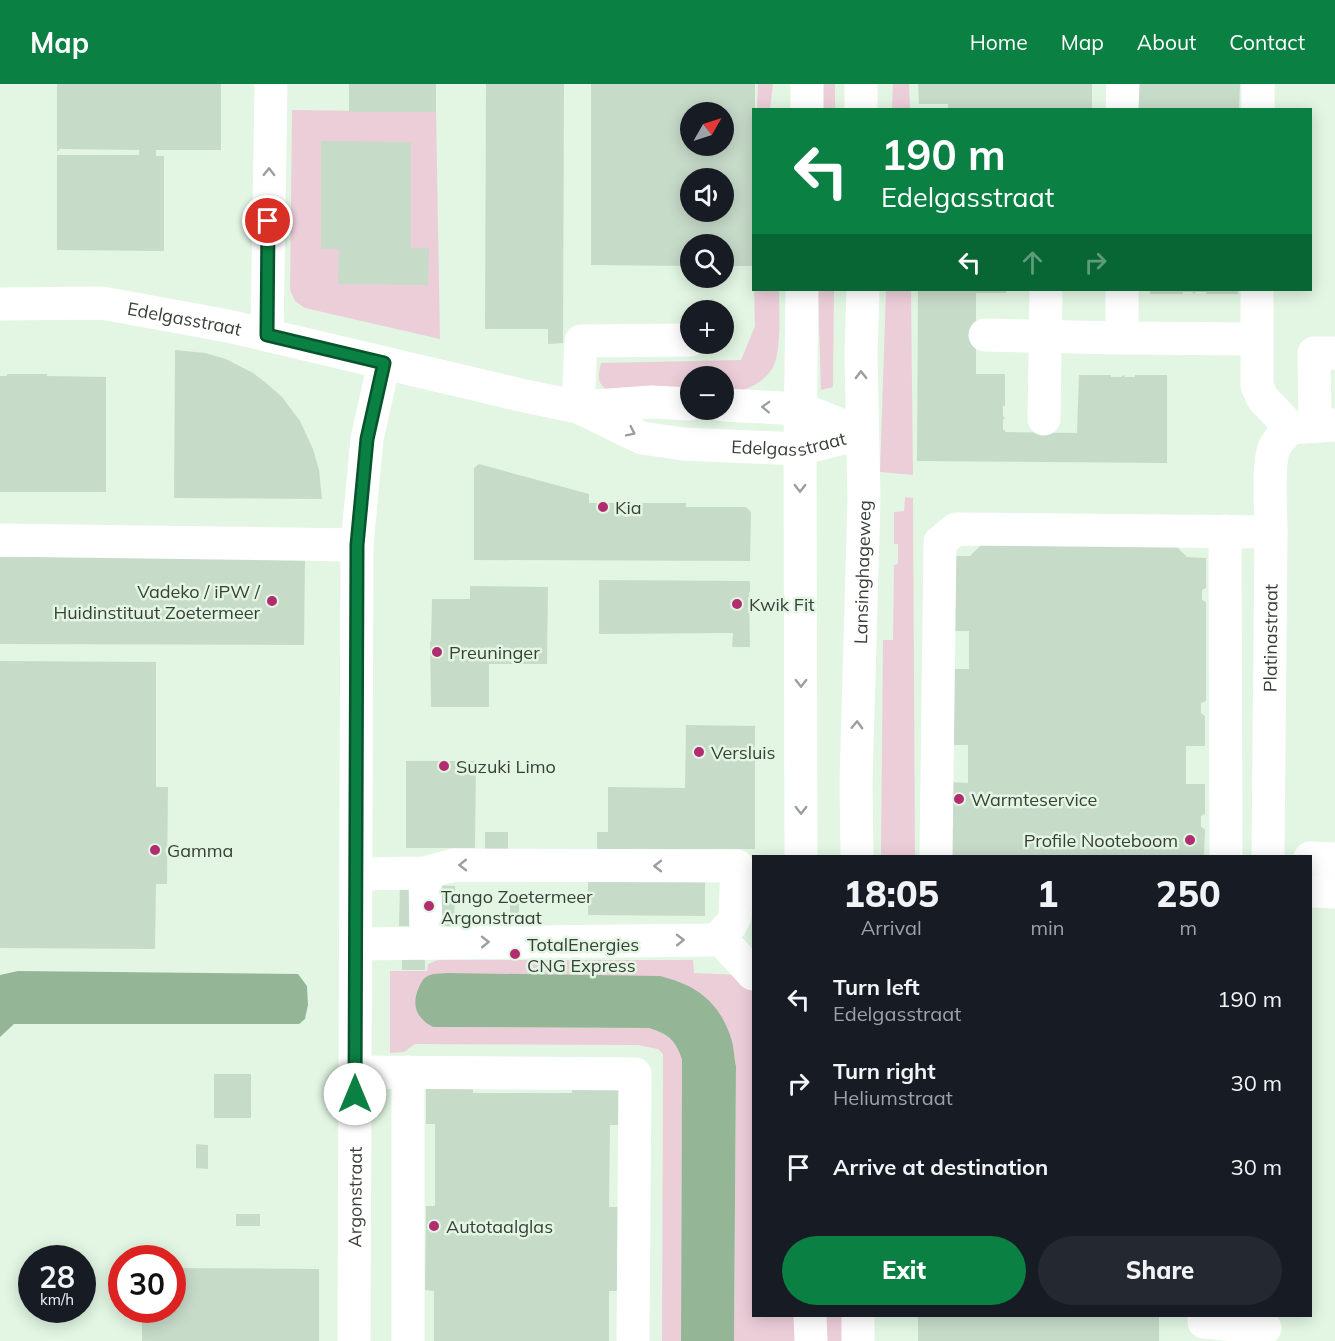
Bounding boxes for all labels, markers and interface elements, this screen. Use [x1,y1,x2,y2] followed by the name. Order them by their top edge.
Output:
[30,25,89,60] text: Map
[970,29,1028,55] text: Home
[1061,29,1104,55] text: Map
[1137,29,1196,55] text: About
[1229,29,1305,55] text: Contact
[680,102,734,156] north arrow
[680,102,734,420] map controls
[881,128,1006,181] text: 190 m
[782,132,860,210] icon: left
[263,167,276,176] one-way arrow
[680,168,734,222] button: sound
[881,180,1054,214] text: Edelgasstraat
[242,195,293,246] pin
[251,204,284,237] icon: arrive
[680,234,734,288] button: search
[953,246,986,279] icon: left
[1016,246,1049,279] icon: ahead
[1079,246,1112,279] icon: right
[126,296,244,340] street label: Edelgasstraat
[680,300,734,354] button: +
[680,366,734,420] button: −
[855,370,867,379] one-way arrow
[762,401,771,414] one-way arrow
[624,425,635,437] one-way arrow
[731,426,848,461] street label: Edelgasstraat
[794,484,806,493] one-way arrow
[615,496,642,519] place label: Kia
[596,500,610,514] marker: Kia
[848,500,875,644] street label: Lansinghageweg
[53,580,261,624] place label: Vadeko / iPW / Huidinstituut Zoetermeer
[1258,584,1282,692] street label: Platinastraat
[749,593,815,616] place label: Kwik Fit
[265,594,279,608] marker: Vadeko / iPW / Huidinstituut Zoetermeer
[730,597,744,611] marker: Kwik Fit
[449,641,540,664] place label: Preuninger
[430,645,444,659] marker: Preuninger
[795,679,807,688] one-way arrow
[851,720,864,729] one-way arrow
[711,741,776,764] place label: Versluis
[692,745,706,759] marker: Versluis
[456,755,556,778] place label: Suzuki Limo
[437,759,451,773] marker: Suzuki Limo
[971,788,1097,811] place label: Warmteservice
[952,792,966,806] marker: Warmteservice
[795,805,807,814] one-way arrow
[1024,829,1178,852] place label: Profile Nooteboom
[1183,833,1197,847] marker: Profile Nooteboom
[167,839,233,862] place label: Gamma
[148,843,162,857] marker: Gamma
[459,859,468,871] one-way arrow
[654,860,663,872] one-way arrow
[843,871,939,916] text: 18:05
[1037,871,1058,916] text: 1
[1156,871,1221,916] text: 250
[441,885,593,929] place label: Tango Zoetermeer Argonstraat
[422,899,436,913] marker: Tango Zoetermeer Argonstraat
[861,915,922,940] text: Arrival
[1030,915,1065,940] text: min
[1179,915,1197,940] text: m
[527,933,639,977] place label: TotalEnergies CNG Express
[675,934,684,946] one-way arrow
[480,936,489,948] one-way arrow
[508,947,522,961] marker: TotalEnergies CNG Express
[833,973,920,1001] text: Turn left
[782,983,815,1016] icon: left
[1217,985,1282,1013] text: 190 m
[833,1001,961,1026] text: Edelgasstraat
[833,1057,936,1085] text: Turn right
[323,1062,387,1126] position arrow
[782,1067,815,1100] icon: right
[1231,1069,1282,1097] text: 30 m
[833,1085,953,1110] text: Heliumstraat
[343,1147,366,1247] street label: Argonstraat
[782,1151,815,1184] icon: arrive
[833,1153,1048,1181] text: Arrive at destination
[1231,1153,1282,1181] text: 30 m
[446,1215,553,1238] place label: Autotaalglas
[427,1219,441,1233] marker: Autotaalglas
[782,1236,1026,1305] button: Exit
[1038,1236,1282,1305] button: Share
[108,1245,186,1323] speed limit sign: 30
[39,1258,75,1296] text: 28
[40,1290,74,1309] text: km/h

